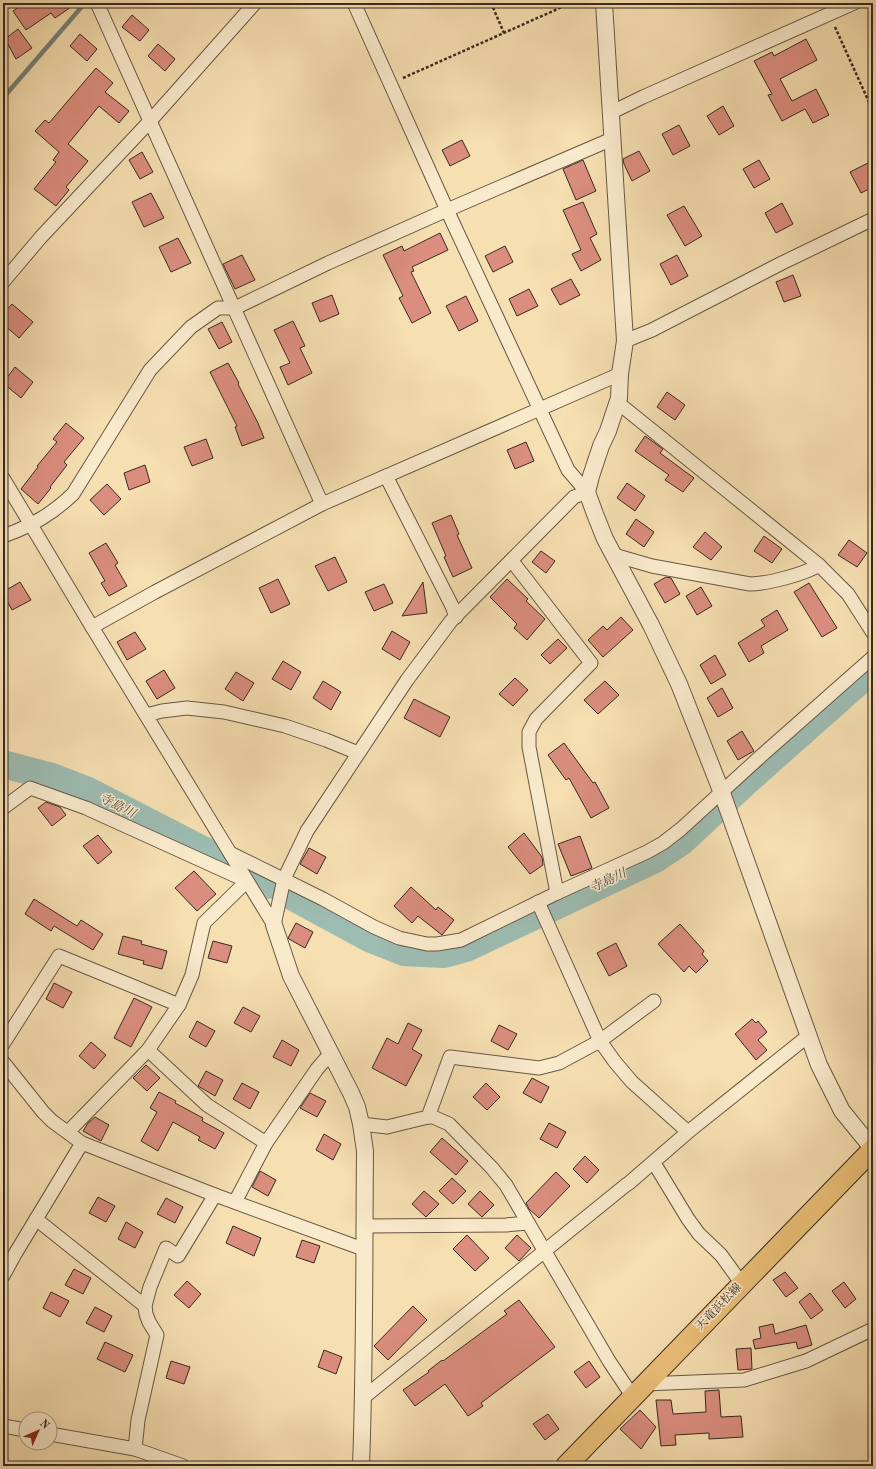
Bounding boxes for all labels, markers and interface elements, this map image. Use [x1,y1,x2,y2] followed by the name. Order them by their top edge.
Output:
[97,790,140,822] water label: 寺島川
[587,865,630,895] water label: 寺島川
[692,1280,744,1333] street label: 天竜浜松線
[18,1411,58,1451] north arrow
[37,1418,51,1432] text: N

